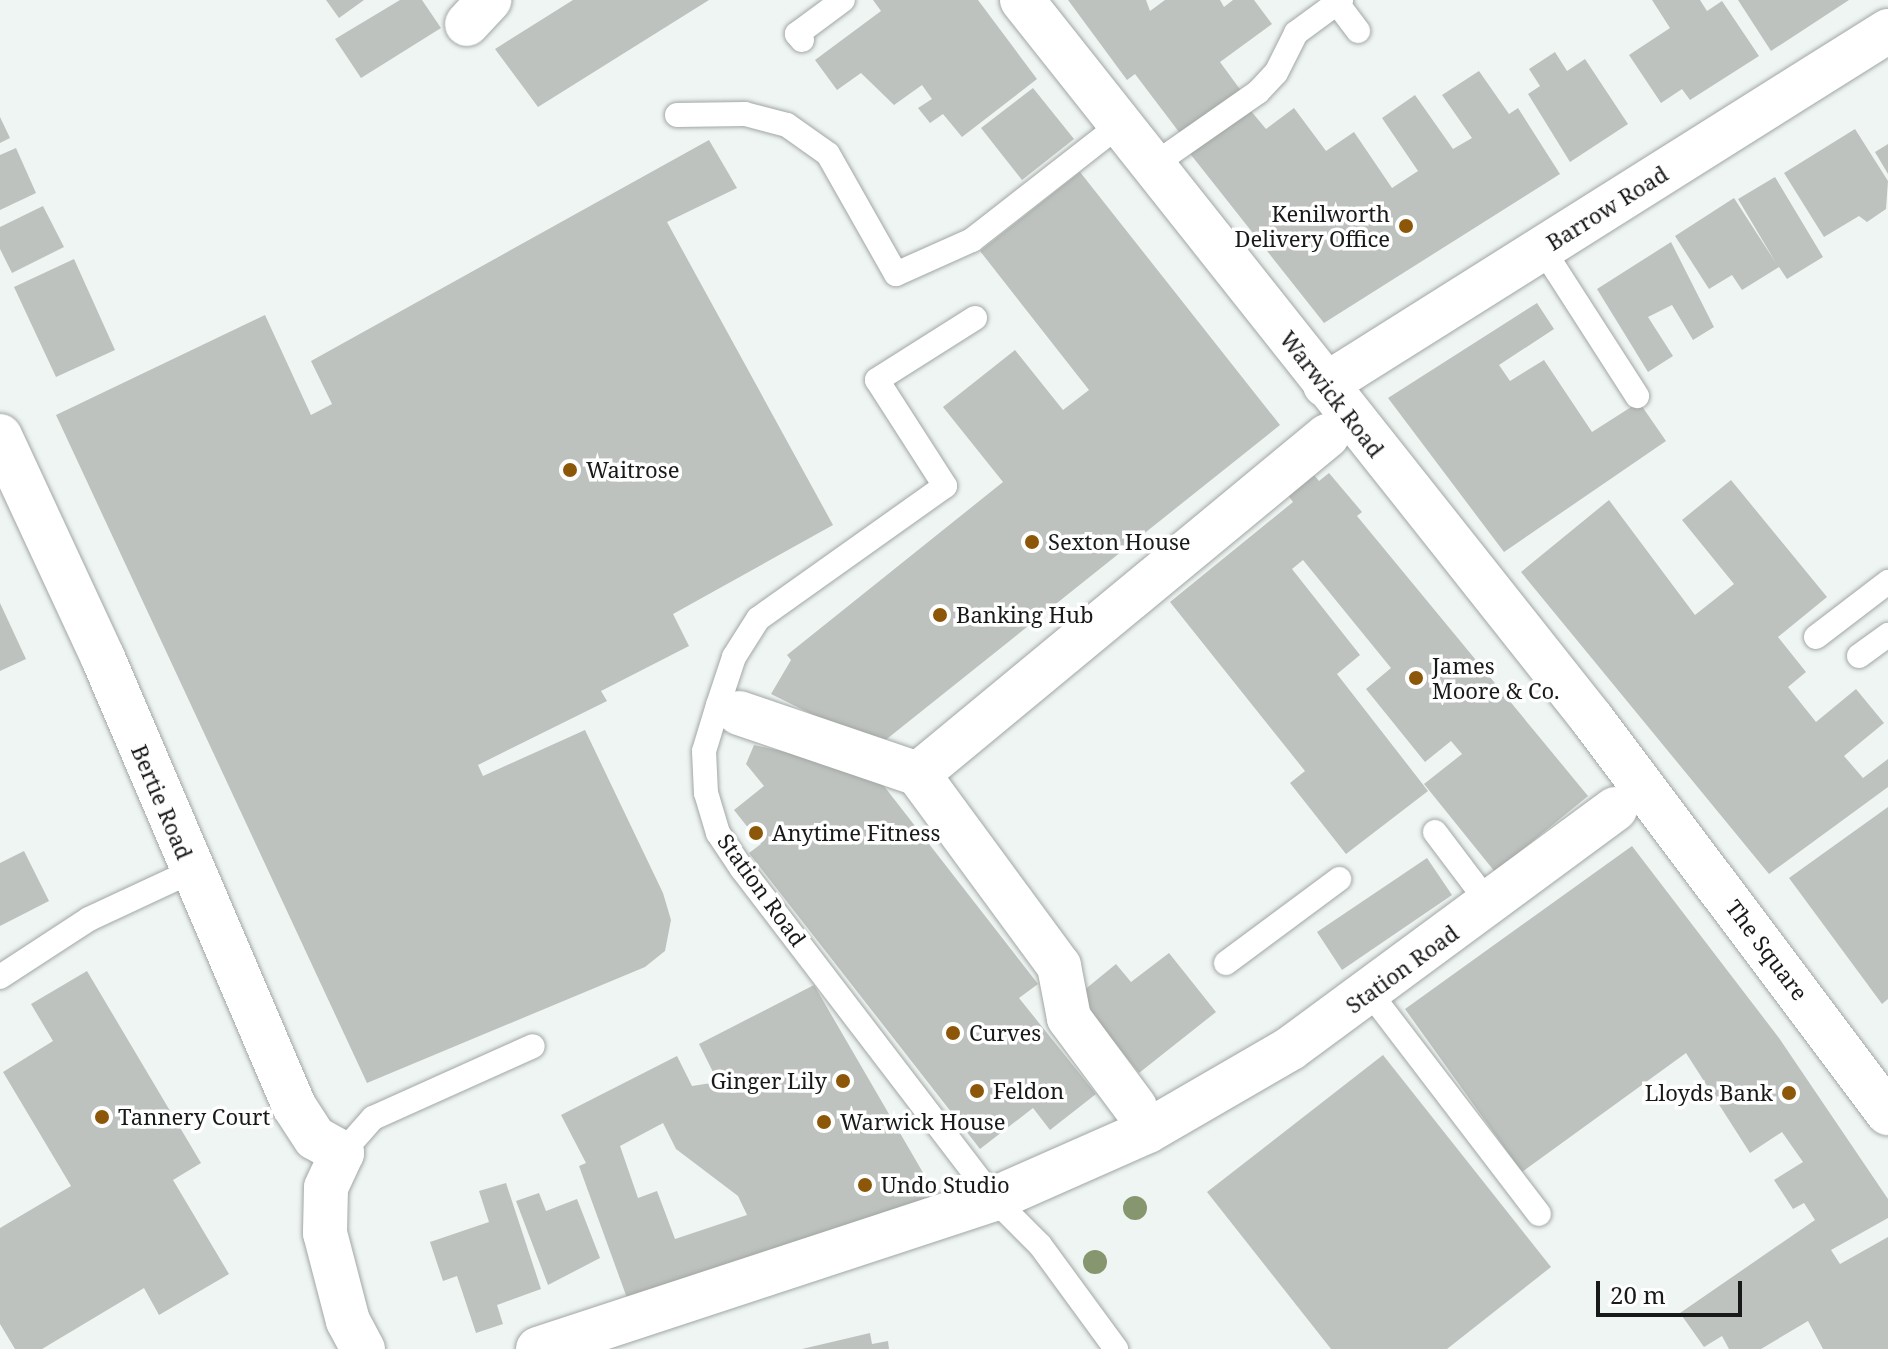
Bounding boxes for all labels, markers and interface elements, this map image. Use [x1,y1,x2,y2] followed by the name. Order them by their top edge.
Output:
[1542,160,1672,256] street label: Barrow Road
[1234,200,1390,252] place label: Kenilworth Delivery Office
[1397,217,1415,235] marker: Kenilworth Delivery Office
[1275,326,1389,462] street label: Warwick Road
[586,457,679,483] place label: Waitrose
[561,461,579,479] marker: Waitrose
[1048,529,1191,555] place label: Sexton House
[1023,533,1041,551] marker: Sexton House
[956,602,1094,628] place label: Banking Hub
[931,606,949,624] marker: Banking Hub
[1432,652,1560,704] place label: James Moore & Co.
[1407,669,1425,687] marker: James Moore & Co.
[126,741,198,863] street label: Bertie Road
[772,820,940,846] place label: Anytime Fitness
[747,824,765,842] marker: Anytime Fitness
[712,829,812,951] street label: Station Road
[1721,895,1813,1005] street label: The Square
[1341,919,1463,1019] street label: Station Road
[969,1020,1041,1046] place label: Curves
[944,1024,962,1042] marker: Curves
[710,1068,827,1094] place label: Ginger Lily
[834,1072,852,1090] marker: Ginger Lily
[993,1078,1064,1104] place label: Feldon
[1645,1080,1773,1106] place label: Lloyds Bank
[968,1082,986,1100] marker: Feldon
[1780,1084,1798,1102] marker: Lloyds Bank
[118,1104,270,1130] place label: Tannery Court
[93,1108,111,1126] marker: Tannery Court
[840,1109,1005,1135] place label: Warwick House
[815,1113,833,1131] marker: Warwick House
[881,1172,1010,1198] place label: Undo Studio
[856,1176,874,1194] marker: Undo Studio
[1600,1265,1746,1315] scale bar
[1610,1278,1666,1311] text: 20 m

